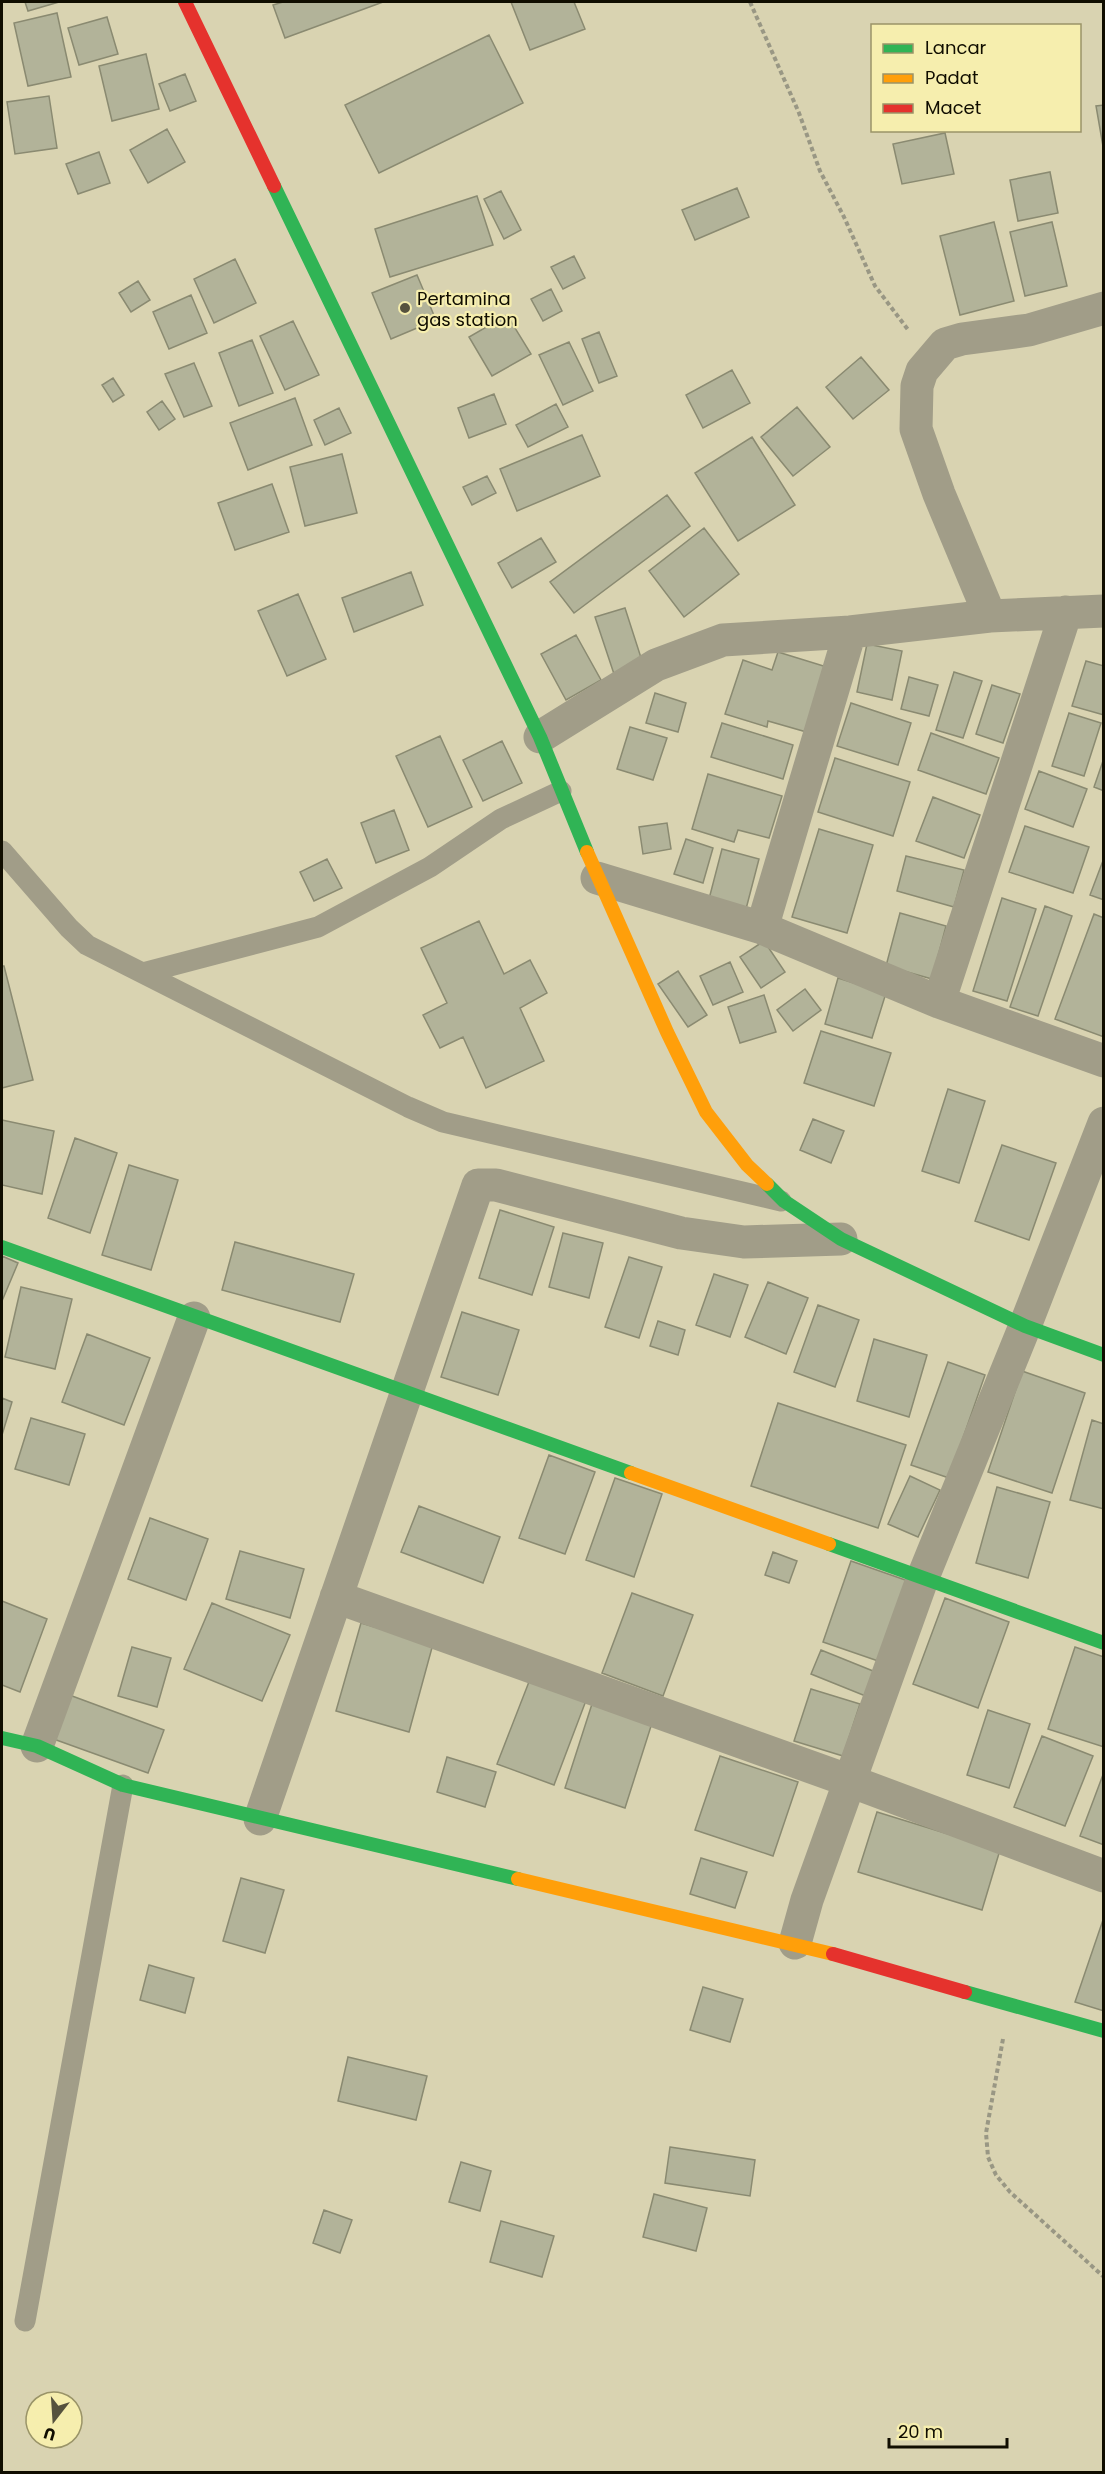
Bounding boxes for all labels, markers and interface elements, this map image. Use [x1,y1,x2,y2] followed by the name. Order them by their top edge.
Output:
[871,24,1081,132] legend
[925,35,987,60] text: Lancar
[925,65,978,90] text: Padat
[925,95,981,120] text: Macet
[417,286,518,332] place label: Pertamina gas station
[398,301,412,315] marker: Pertamina gas station
[24,2390,84,2450] north arrow
[889,2411,1008,2449] scale bar
[898,2419,943,2444] text: 20 m
[41,2421,59,2447] text: U

